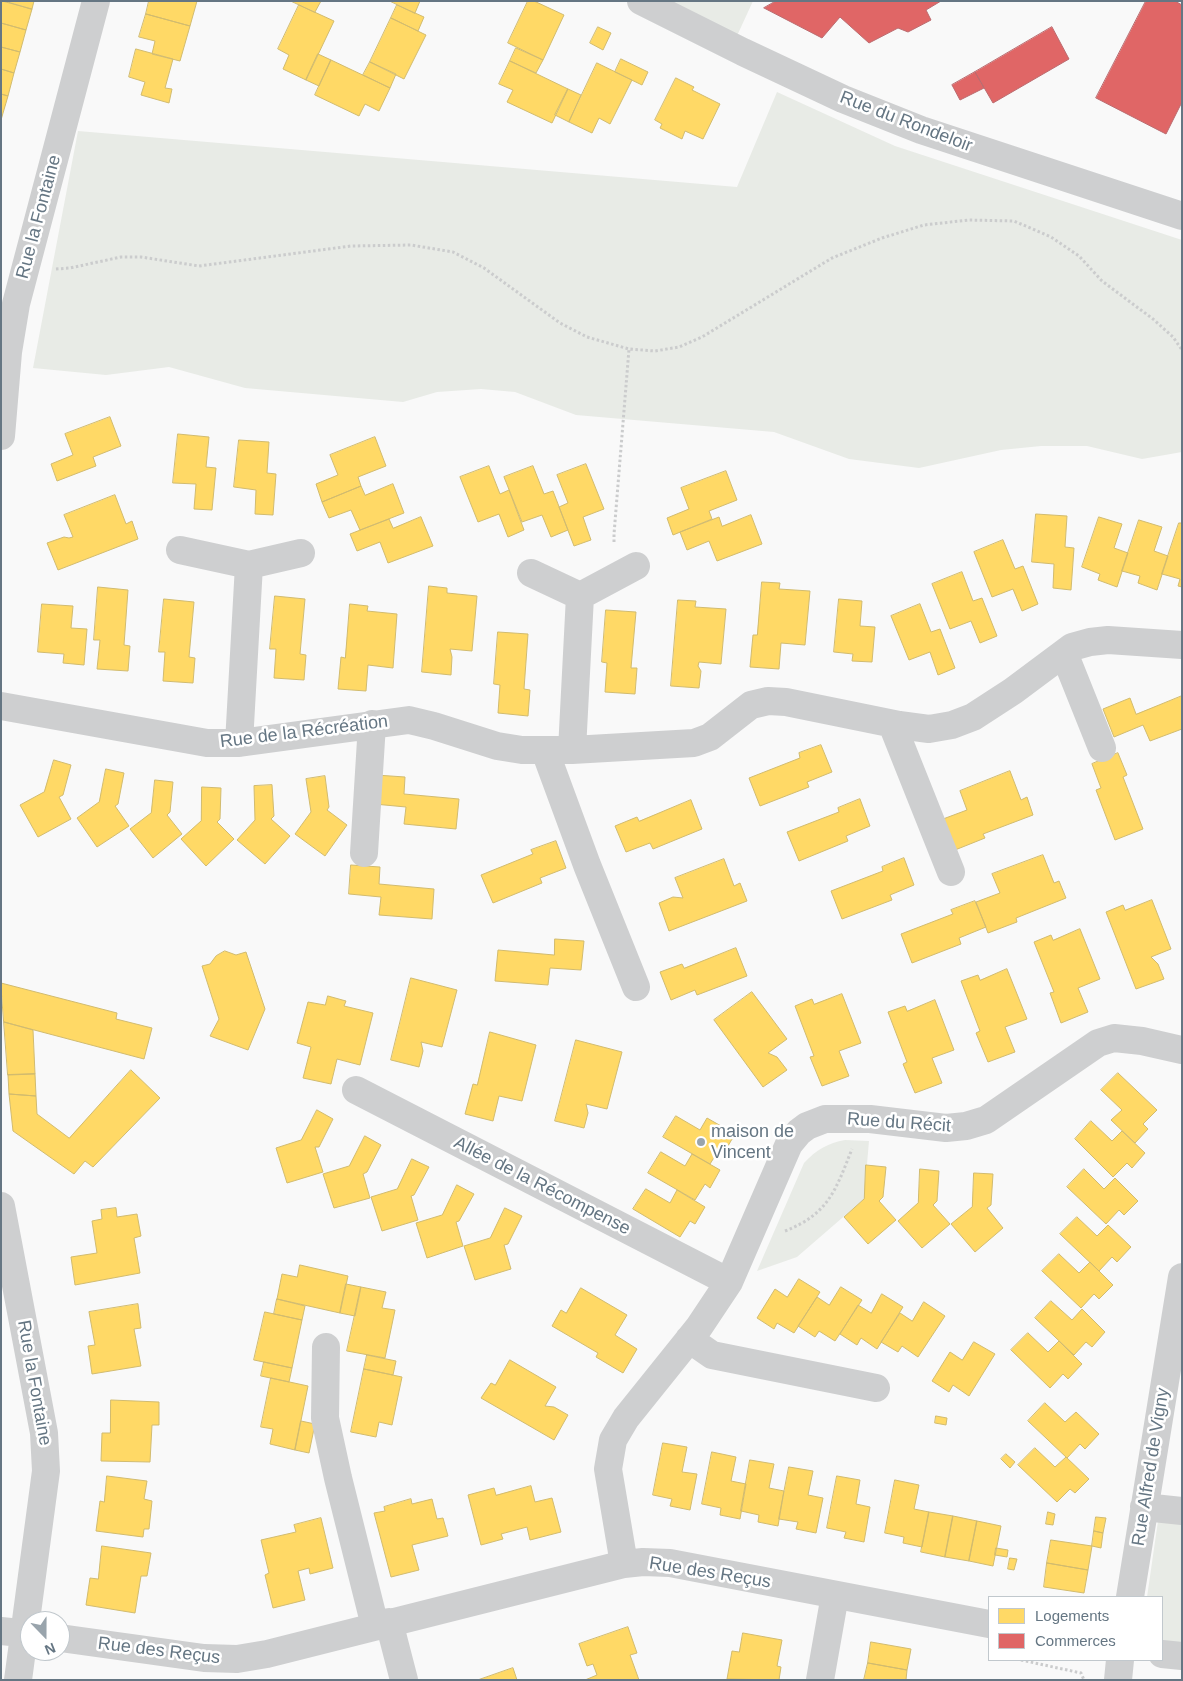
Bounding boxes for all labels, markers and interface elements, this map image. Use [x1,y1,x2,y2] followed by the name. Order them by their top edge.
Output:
[837,87,975,157] street label: Rue du Rondeloir
[12,153,66,281] street label: Rue la Fontaine
[219,711,389,753] street label: Rue de la Récréation
[846,1109,952,1137] street label: Rue du Récit
[711,1121,794,1164] place label: maison de Vincent
[450,1132,634,1240] street label: Allée de la Récompense
[695,1136,707,1148] marker: maison de Vincent
[12,1319,56,1447] street label: Rue la Fontaine
[1128,1386,1174,1548] street label: Rue Alfred de Vigny
[648,1553,772,1593] street label: Rue des Reçus
[988,1596,1163,1661] legend
[1035,1607,1109,1624] text: Logements
[20,1611,70,1661] north arrow
[1035,1632,1116,1649] text: Commerces
[97,1633,221,1669] street label: Rue des Reçus
[43,1640,58,1658] text: N

